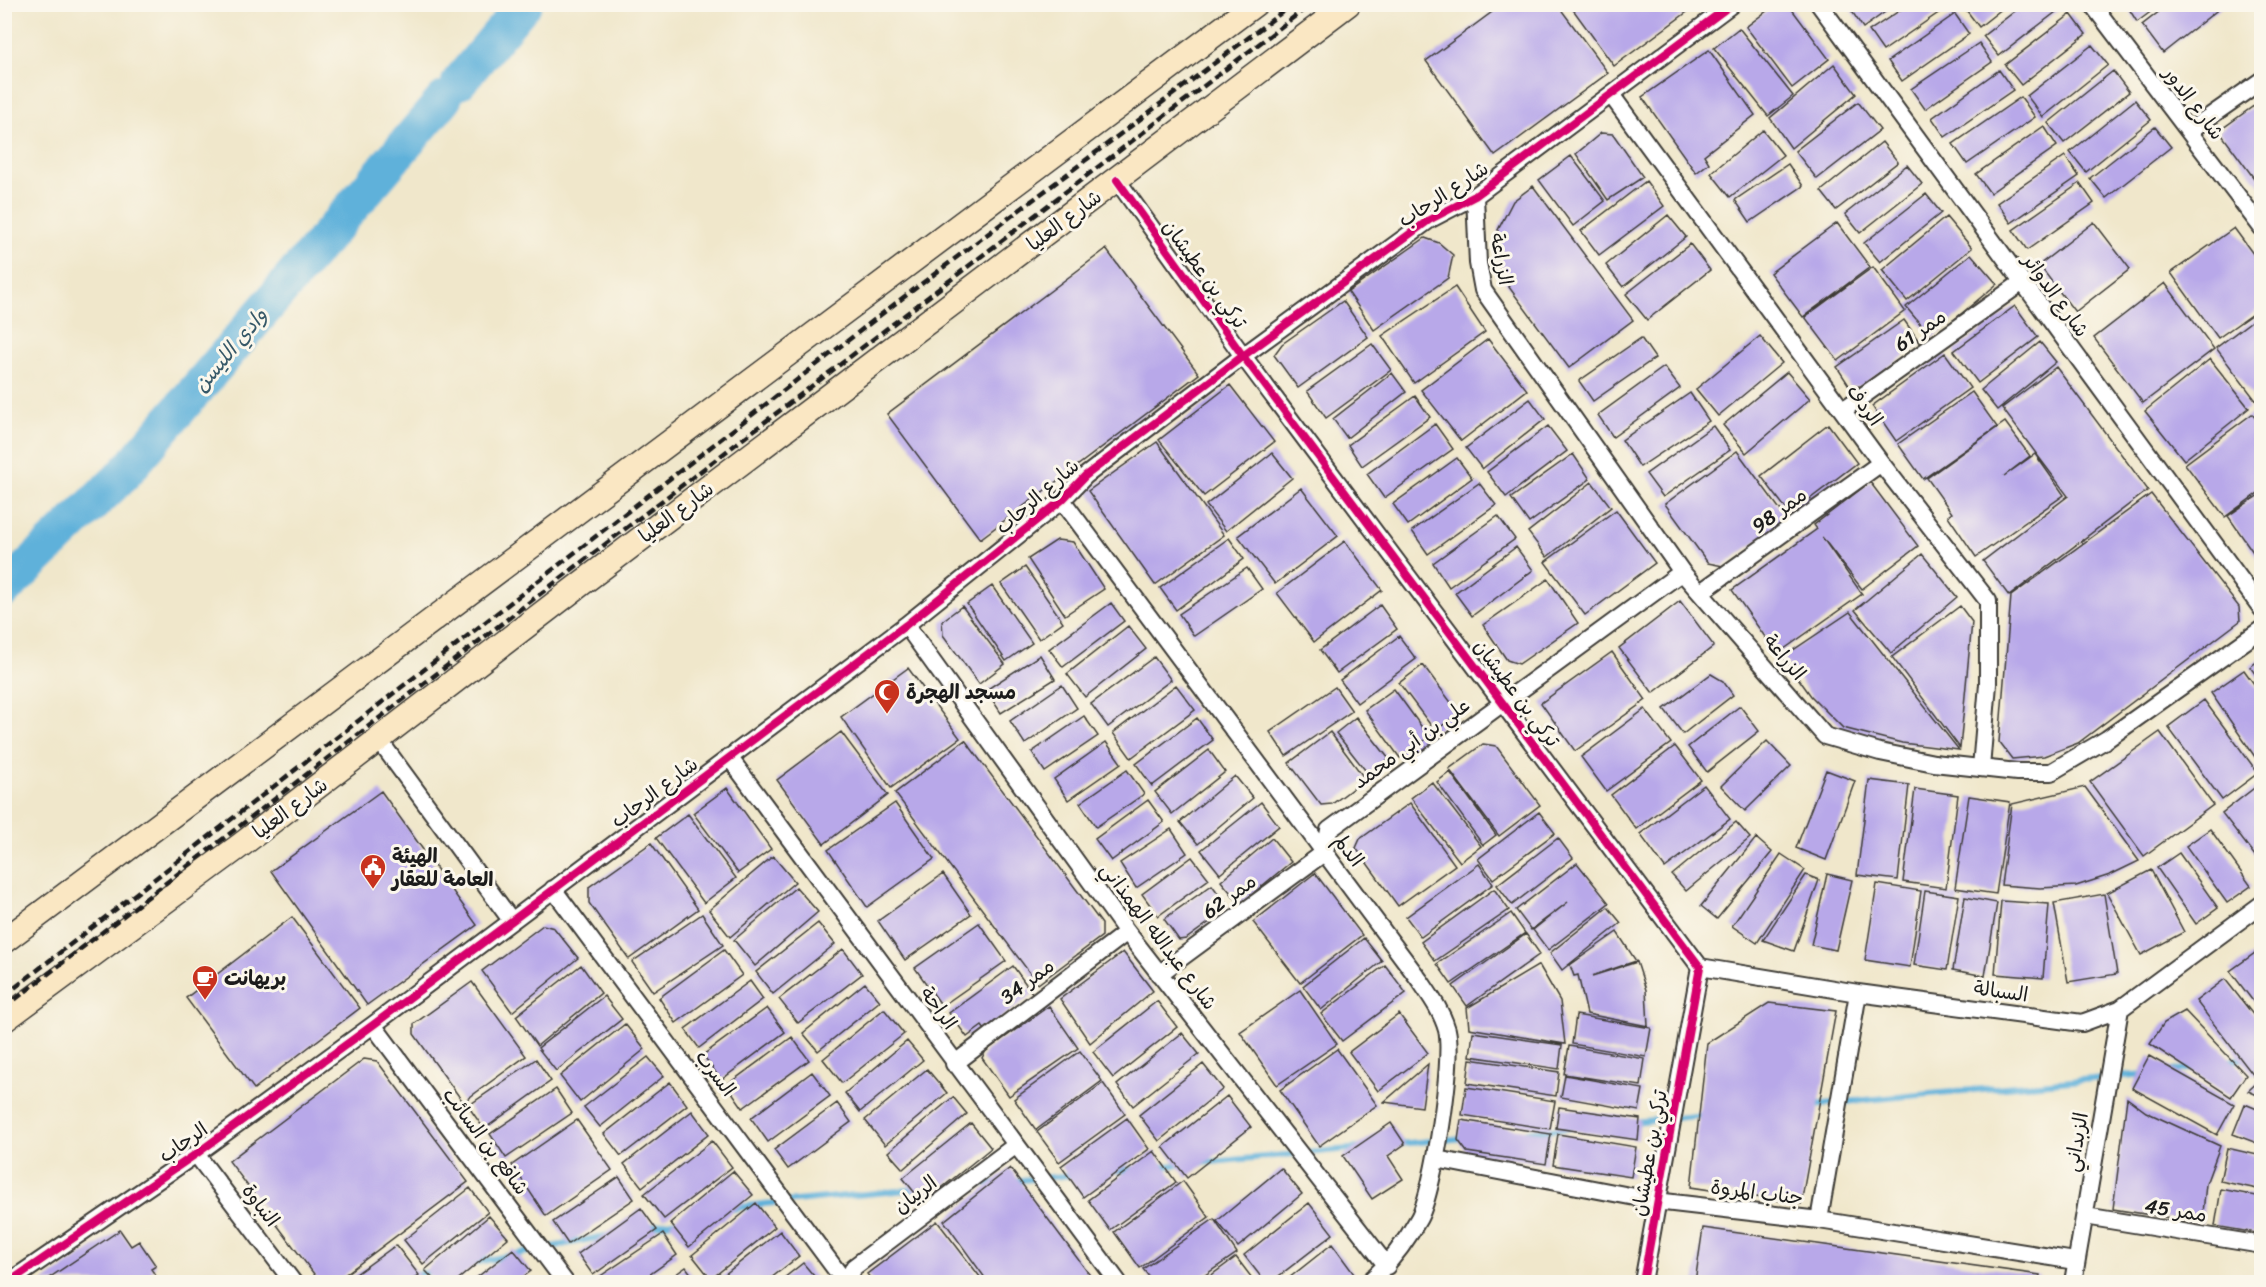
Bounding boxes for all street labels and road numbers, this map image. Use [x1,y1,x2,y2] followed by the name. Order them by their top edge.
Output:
[2153,57,2233,148] street label: شارع الدور
[1391,152,1496,237] street label: شارع الرحاب
[1019,180,1110,261] street label: شارع العليا
[1153,212,1256,336] street label: تركي بن عطيشان
[1480,230,1523,288] street label: الزراعة
[2012,244,2098,345] street label: شارع الدوائر
[1887,300,1954,361] street label: ممر 61
[1837,377,1892,434] street label: الردف
[987,449,1088,543] street label: شارع الرحاب
[631,472,722,553] street label: شارع العليا
[1744,478,1815,543] street label: ممر 98
[1754,626,1815,689] street label: الزراعة
[1464,632,1569,755] street label: تركي بن عطيشان
[1345,689,1478,798] street label: علي بن أبي محمد
[603,748,706,837] street label: شارع الرحاب
[245,768,336,849] street label: شارع العليا
[1324,826,1373,875] street label: الدلم
[1091,855,1226,1018] street label: شارع عبدالله الهمذاني
[1195,864,1264,928] street label: ممر 62
[992,949,1062,1014] street label: ممر 34
[1971,970,2030,1013] street label: السبالة
[911,979,967,1038] street label: الراحة
[686,1042,745,1105] street label: السرب
[433,1080,538,1203] street label: شافع بن السائب
[1621,1087,1678,1219] street label: تركي بن عطيشان
[2054,1110,2099,1175] street label: الزبداني
[151,1113,216,1172] street label: الرحاب
[885,1166,945,1223] street label: الربيان
[1709,1169,1805,1216] street label: جناب المروة
[232,1176,289,1235] street label: النباوة
[2142,1188,2209,1233] street label: ممر 45

